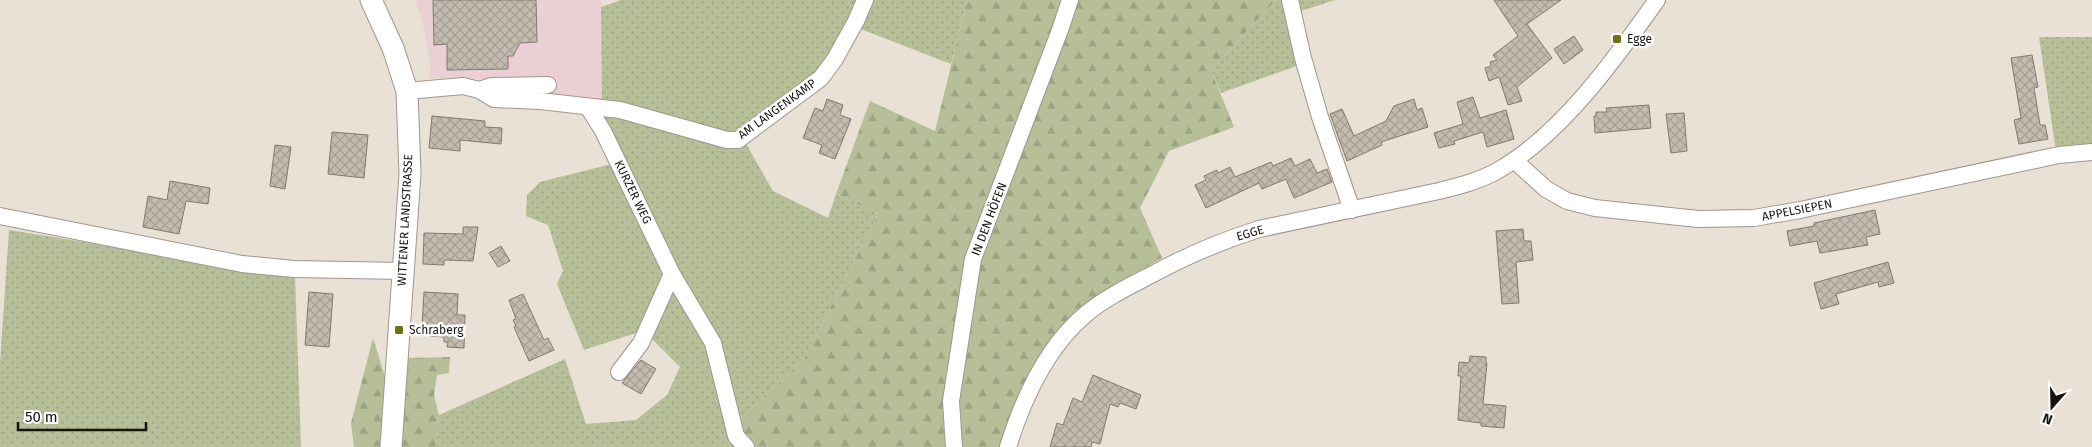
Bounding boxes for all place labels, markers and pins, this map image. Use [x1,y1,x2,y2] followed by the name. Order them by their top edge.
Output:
[1627,32,1652,46] place label: Egge
[1611,33,1623,45] marker: Egge
[409,323,464,337] place label: Schraberg
[393,324,405,336] marker: Schraberg

